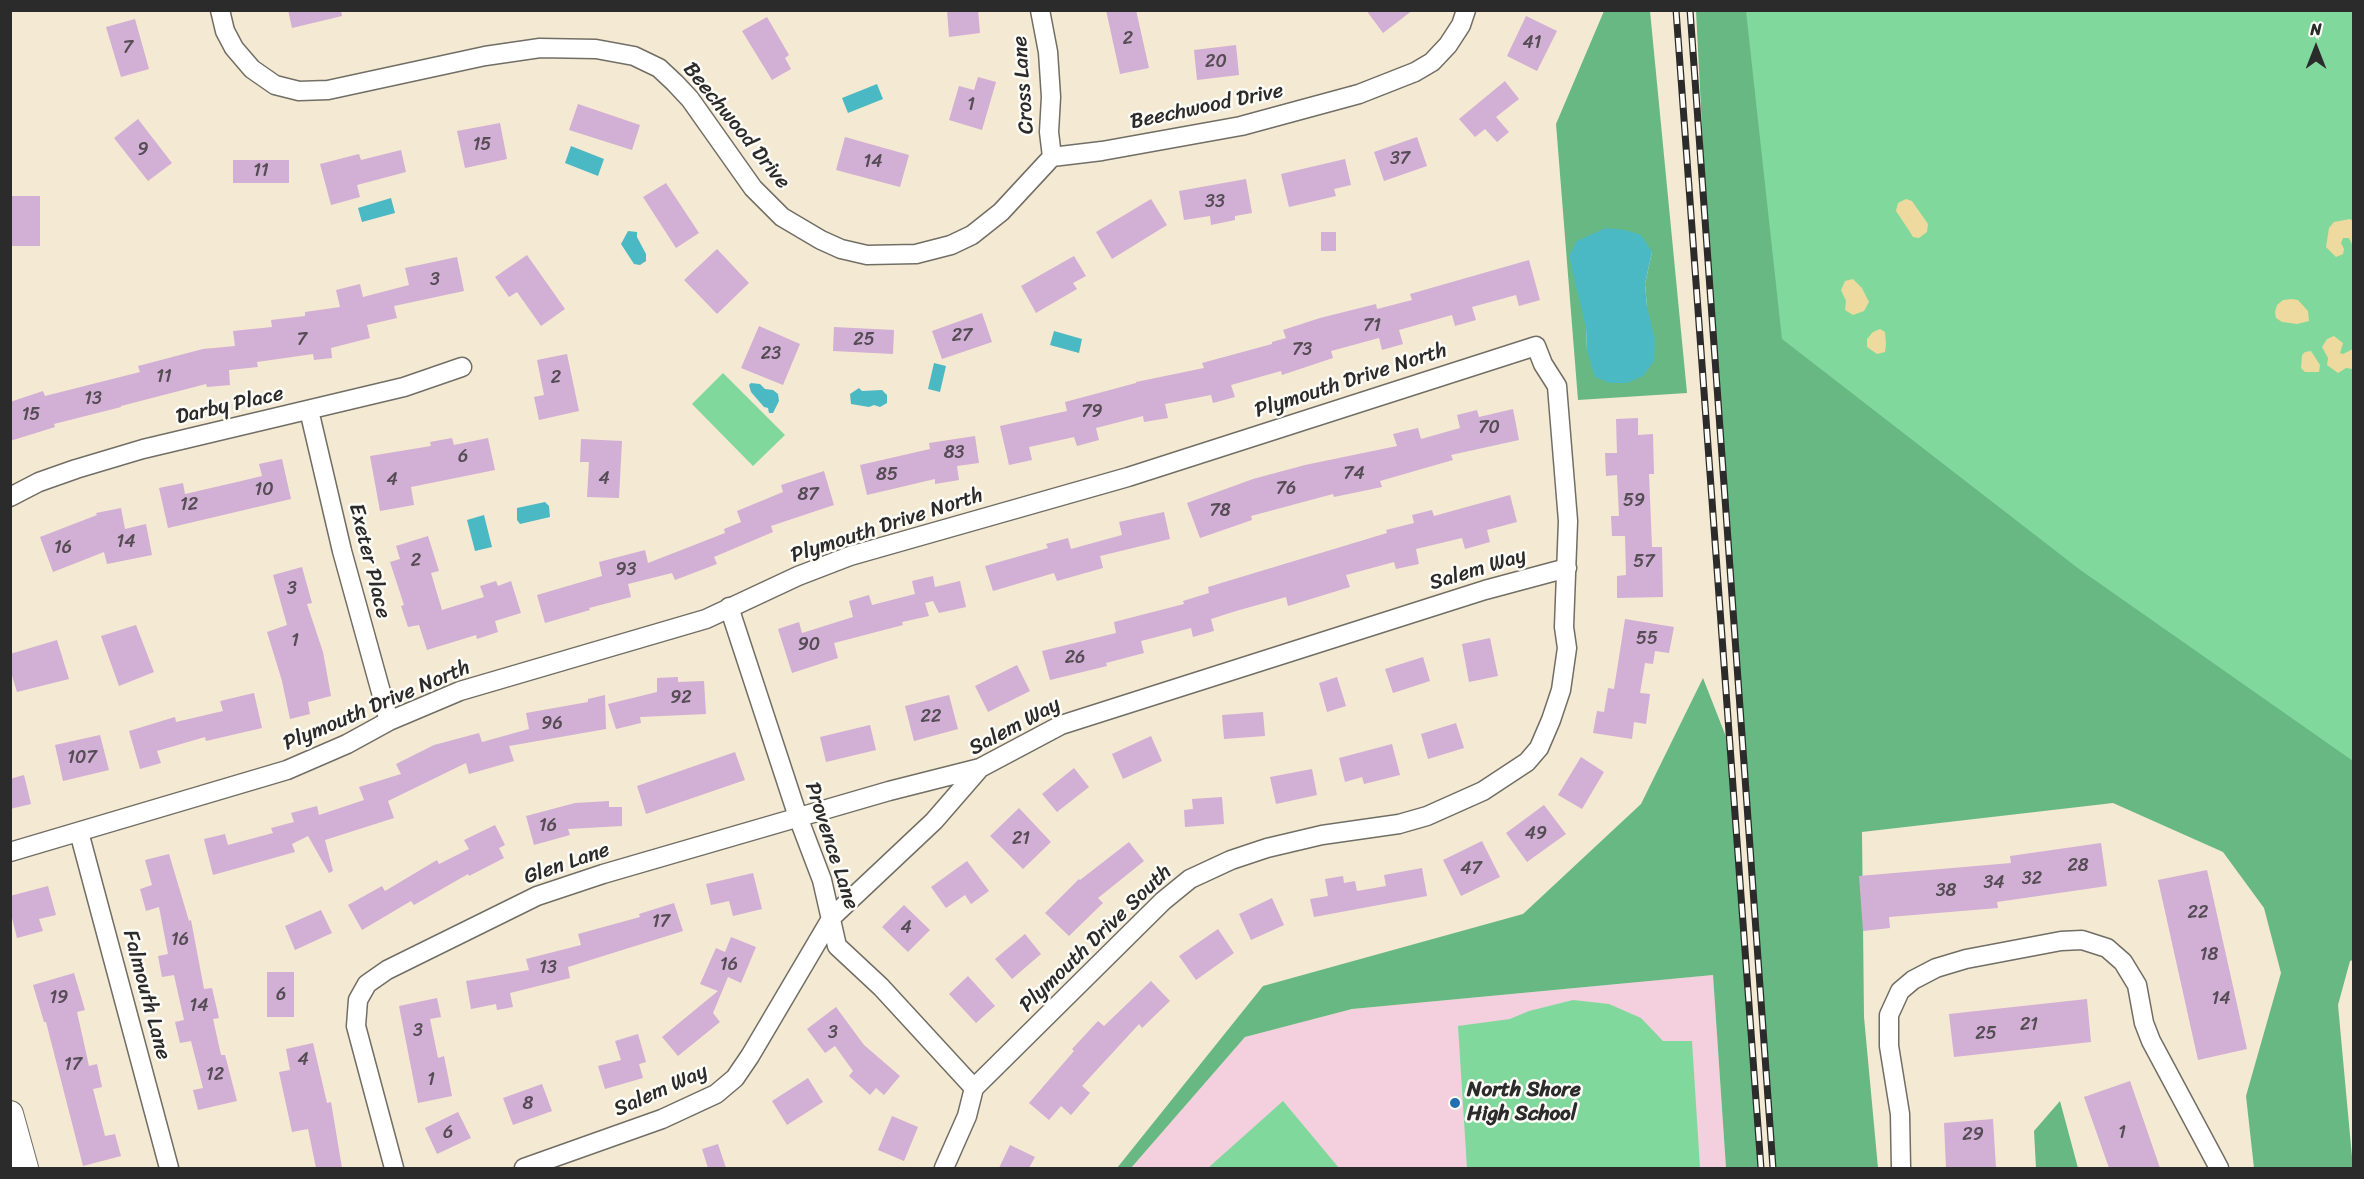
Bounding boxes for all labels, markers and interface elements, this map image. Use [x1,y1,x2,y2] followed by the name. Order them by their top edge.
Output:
[2310,15,2322,44] text: N
[2286,18,2346,78] north arrow
[1123,28,1133,50] house number: 2
[1523,32,1541,54] house number: 41
[1008,35,1040,135] street label: Cross Lane
[123,37,133,59] house number: 7
[1205,51,1227,73] house number: 20
[677,57,795,195] street label: Beechwood Drive
[1128,78,1286,136] street label: Beechwood Drive
[967,94,975,116] house number: 1
[473,134,491,156] house number: 15
[137,139,149,161] house number: 9
[1390,148,1410,170] house number: 37
[864,151,882,173] house number: 14
[253,160,269,182] house number: 11
[1205,191,1225,213] house number: 33
[430,269,440,291] house number: 3
[1363,315,1381,337] house number: 71
[952,325,972,347] house number: 27
[297,329,307,351] house number: 7
[853,329,875,351] house number: 25
[1252,338,1450,424] street label: Plymouth Drive North
[1292,339,1312,361] house number: 73
[761,343,781,365] house number: 23
[156,366,172,388] house number: 11
[551,367,561,389] house number: 2
[174,381,286,431] street label: Darby Place
[84,388,102,410] house number: 13
[1081,401,1103,423] house number: 79
[22,404,40,426] house number: 15
[1478,417,1500,439] house number: 70
[944,442,964,464] house number: 83
[458,446,468,468] house number: 6
[1343,463,1365,485] house number: 74
[876,464,898,486] house number: 85
[598,468,610,490] house number: 4
[386,469,398,491] house number: 4
[1276,478,1296,500] house number: 76
[254,479,274,501] house number: 10
[788,483,986,569] street label: Plymouth Drive North
[797,484,819,506] house number: 87
[1623,490,1645,512] house number: 59
[180,494,198,516] house number: 12
[1209,500,1231,522] house number: 78
[343,501,395,621] street label: Exeter Place
[117,531,135,553] house number: 14
[54,537,72,559] house number: 16
[1427,543,1529,597] street label: Salem Way
[411,550,421,572] house number: 2
[1633,551,1655,573] house number: 57
[616,559,636,581] house number: 93
[287,578,297,600] house number: 3
[1636,628,1658,650] house number: 55
[291,630,299,652] house number: 1
[798,634,820,656] house number: 90
[1065,647,1085,669] house number: 26
[280,655,474,757] street label: Plymouth Drive North
[670,687,692,709] house number: 92
[965,692,1065,762] street label: Salem Way
[921,706,941,728] house number: 22
[541,713,563,735] house number: 96
[67,747,97,769] house number: 107
[799,779,863,913] street label: Provence Lane
[539,815,557,837] house number: 16
[1525,823,1547,845] house number: 49
[1012,828,1030,850] house number: 21
[521,838,613,890] street label: Glen Lane
[2067,855,2089,877] house number: 28
[1460,858,1482,880] house number: 47
[1015,860,1177,1018] street label: Plymouth Drive South
[2022,868,2042,890] house number: 32
[1983,872,2005,894] house number: 34
[1936,880,1956,902] house number: 38
[2188,902,2208,924] house number: 22
[652,911,670,933] house number: 17
[900,917,912,939] house number: 4
[117,927,175,1063] street label: Falmouth Lane
[171,929,189,951] house number: 16
[2200,944,2218,966] house number: 18
[720,954,738,976] house number: 16
[539,957,557,979] house number: 13
[276,984,286,1006] house number: 6
[50,987,68,1009] house number: 19
[2212,988,2230,1010] house number: 14
[190,995,208,1017] house number: 14
[2020,1014,2038,1036] house number: 21
[413,1020,423,1042] house number: 3
[828,1022,838,1044] house number: 3
[1975,1023,1997,1045] house number: 25
[297,1049,309,1071] house number: 4
[64,1054,82,1076] house number: 17
[610,1059,712,1123] street label: Salem Way
[206,1064,224,1086] house number: 12
[427,1069,435,1091] house number: 1
[1467,1078,1581,1128] place label: North Shore High School
[523,1093,533,1115] house number: 8
[1448,1096,1462,1110] marker: North Shore High School
[443,1122,453,1144] house number: 6
[2118,1122,2126,1144] house number: 1
[1962,1124,1984,1146] house number: 29

